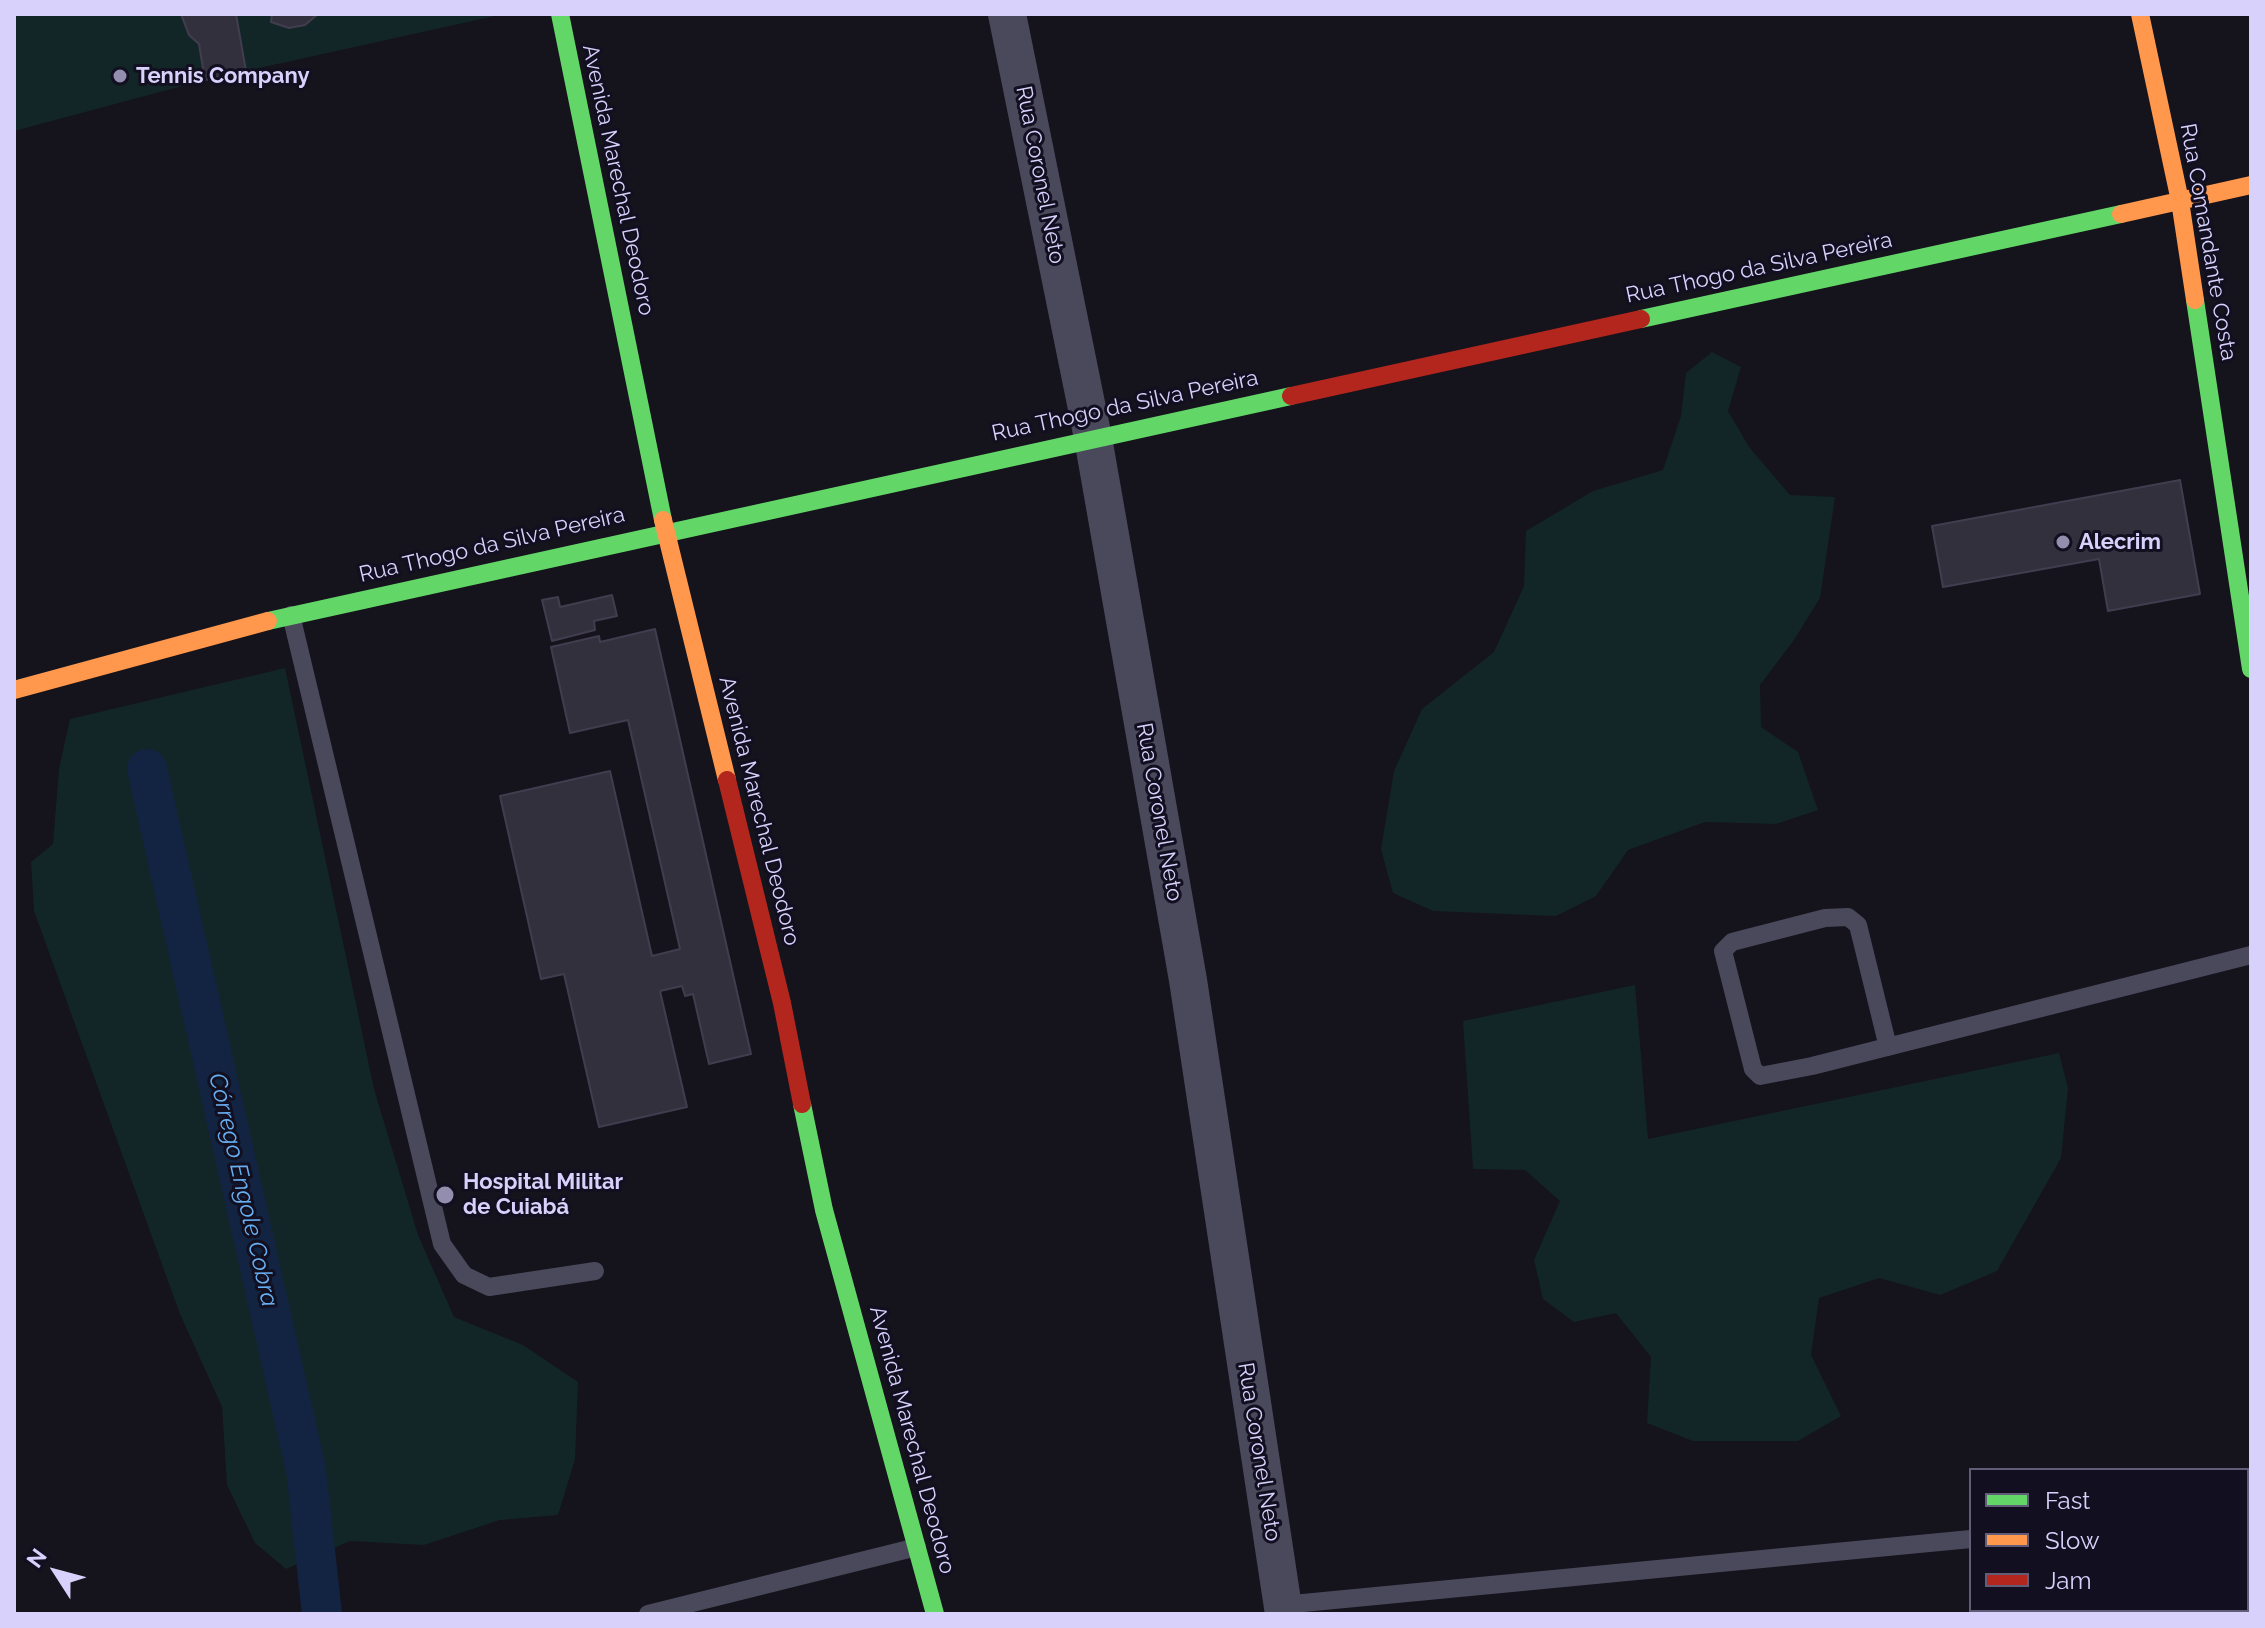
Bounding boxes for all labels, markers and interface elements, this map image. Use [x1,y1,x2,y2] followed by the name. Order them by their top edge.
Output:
[576,42,660,318] street label: Avenida Marechal Deodoro
[136,63,310,89] place label: Tennis Company
[111,67,129,85] marker: Tennis Company
[1010,84,1070,266] street label: Rua Coronel Neto
[2174,121,2242,363] street label: Rua Comandante Costa
[1623,227,1895,309] street label: Rua Thogo da Silva Pereira
[989,365,1261,447] street label: Rua Thogo da Silva Pereira
[357,502,627,588] street label: Rua Thogo da Silva Pereira
[2079,529,2161,555] place label: Alecrim
[2054,533,2072,551] marker: Alecrim
[713,674,805,948] street label: Avenida Marechal Deodoro
[1130,721,1188,903] street label: Rua Coronel Neto
[202,1070,284,1310] water label: Córrego Engole Cobra
[463,1169,623,1220] place label: Hospital Militar de Cuiabá
[434,1184,456,1206] marker: Hospital Militar de Cuiabá
[864,1303,960,1577] street label: Avenida Marechal Deodoro
[1232,1361,1286,1543] street label: Rua Coronel Neto
[1969,1468,2249,1612] legend
[2045,1486,2090,1515] text: Fast
[2045,1526,2099,1555] text: Slow
[16,1532,96,1612] north arrow
[21,1543,52,1572] text: N
[2045,1566,2091,1595] text: Jam

